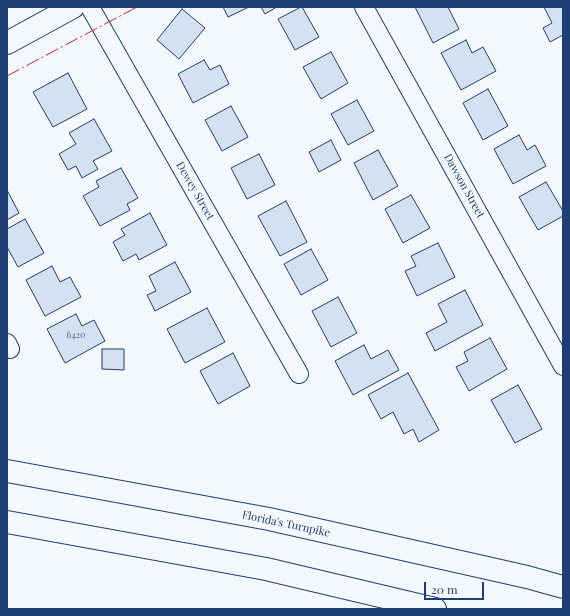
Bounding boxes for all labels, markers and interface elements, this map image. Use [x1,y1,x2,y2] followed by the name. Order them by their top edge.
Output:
[441,152,487,220] street label: Dawson Street
[173,160,217,222] street label: Dewey Street
[67,330,85,340] house number: 6420
[241,508,331,540] street label: Florida's Turnpike
[426,574,486,600] scale bar
[431,581,458,597] text: 20 m

